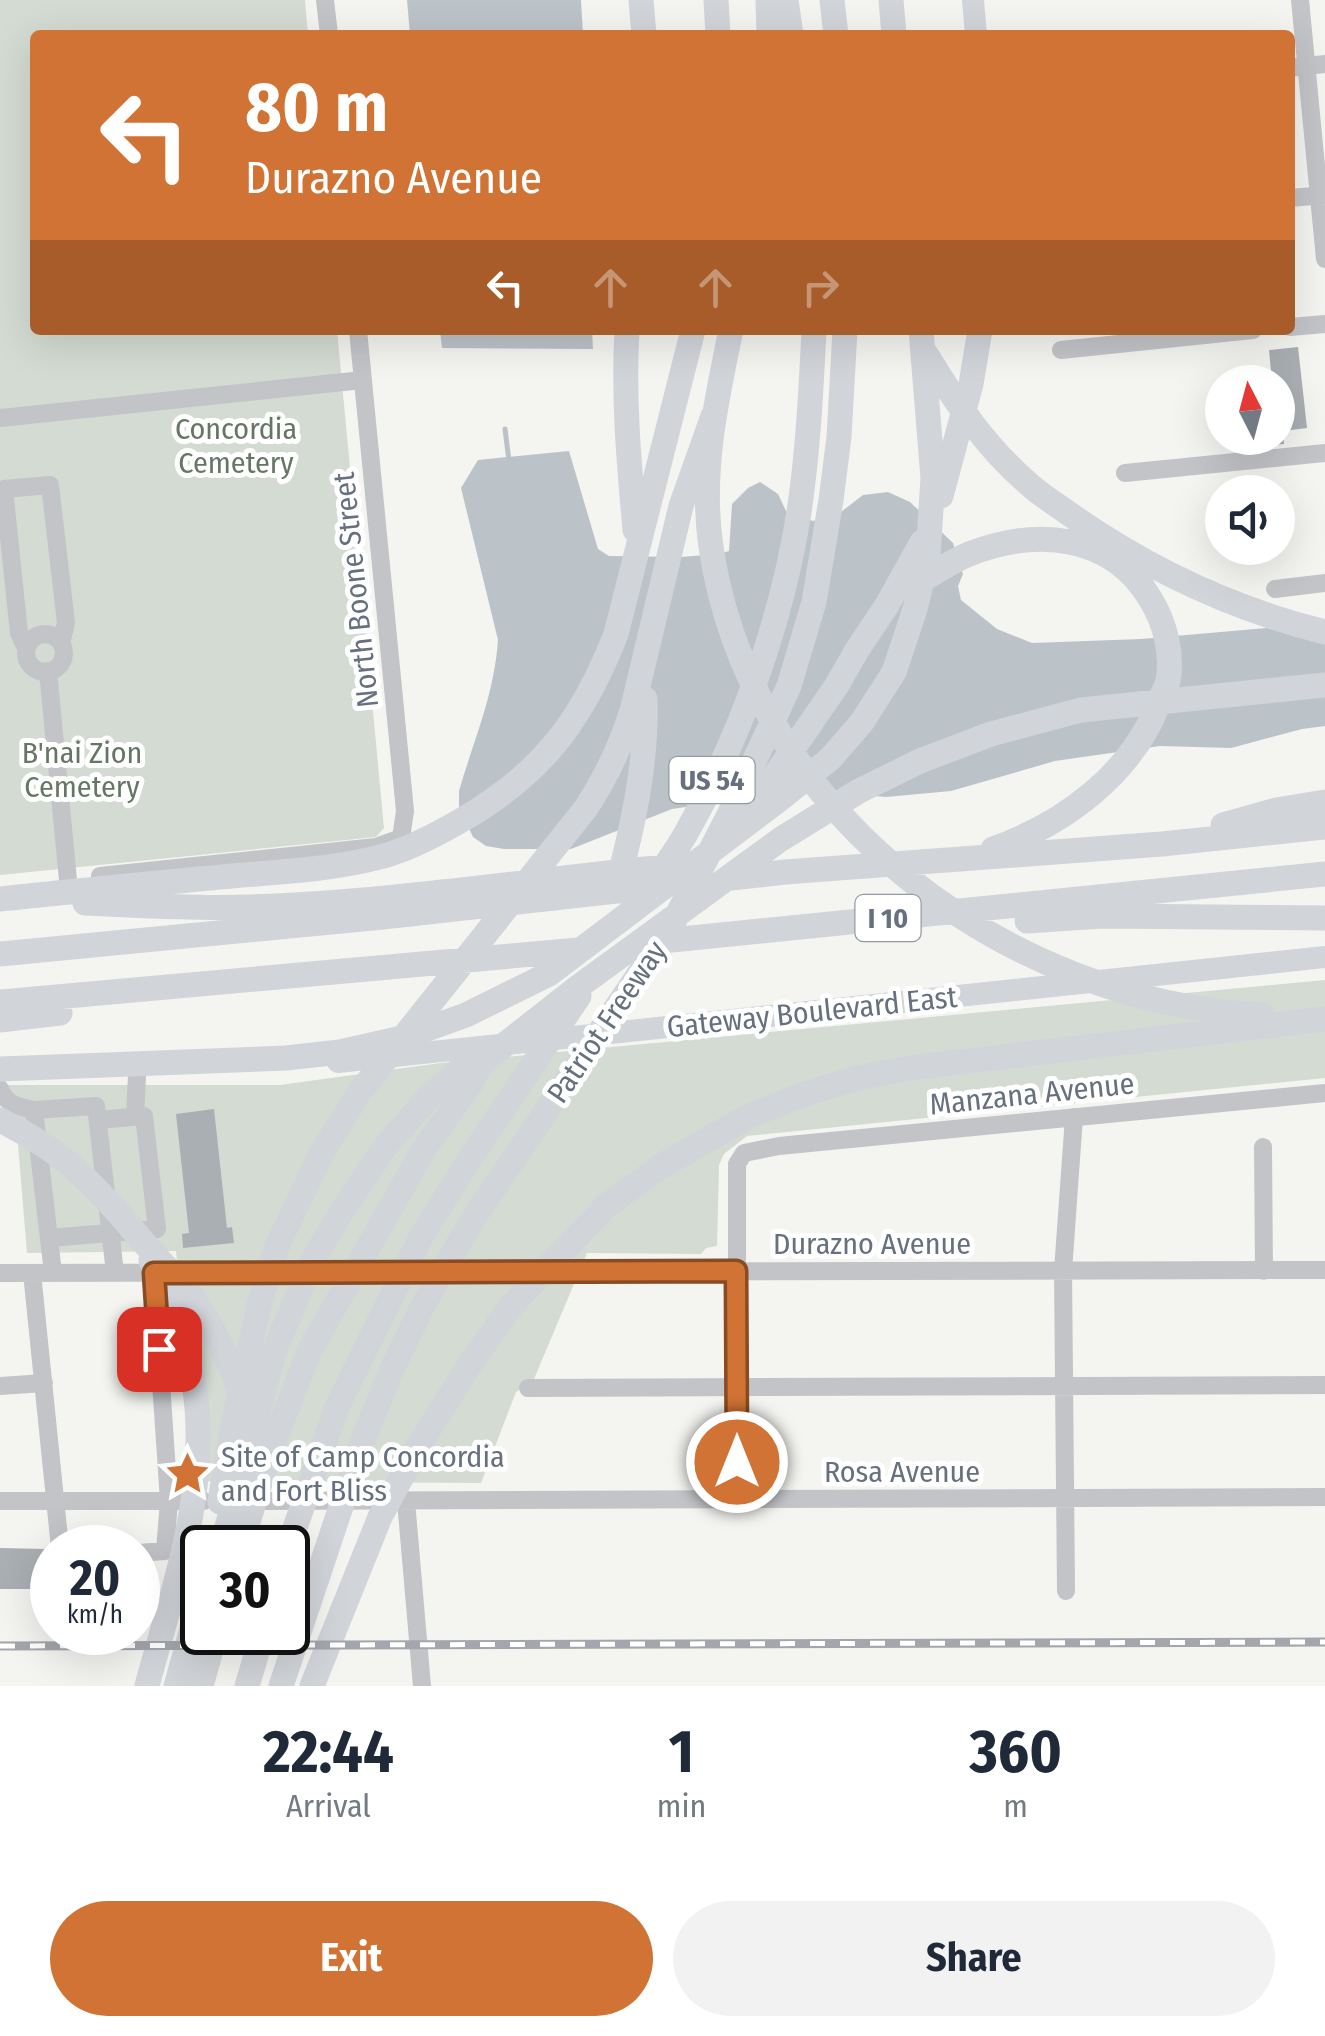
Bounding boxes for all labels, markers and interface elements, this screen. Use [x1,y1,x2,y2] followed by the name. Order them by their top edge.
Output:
[245,66,388,150] text: 80 m
[80,70,210,200] icon: left
[245,151,542,205] text: Durazno Avenue
[478,260,533,315] icon: left
[583,260,638,315] icon: ahead
[688,260,743,315] icon: ahead
[793,260,848,315] icon: right
[1205,365,1295,455] north arrow
[1205,365,1295,565] map controls
[175,411,297,481] park label: Concordia Cemetery
[326,470,386,710] street label: North Boone Street
[1205,475,1295,565] button: sound
[22,735,142,805] park label: B'nai Zion Cemetery
[670,757,754,803] road number: US 54
[856,895,920,941] road number: I 10
[540,934,675,1110] street label: Patriot Freeway
[665,979,959,1045] street label: Gateway Boulevard East
[928,1065,1136,1123] street label: Manzana Avenue
[773,1226,971,1262] street label: Durazno Avenue
[117,1307,202,1392] pin
[132,1322,187,1377] icon: arrive
[685,1410,789,1514] position arrow
[221,1439,505,1509] place label: Site of Camp Concordia and Fort Bliss
[164,1450,212,1498] place icon: Site of Camp Concordia and Fort Bliss
[824,1454,980,1490] street label: Rosa Avenue
[180,1525,310,1655] speed limit sign: 30
[70,1548,120,1608] text: 20
[67,1600,123,1630] text: km/h
[263,1716,394,1788] text: 22:44
[669,1716,694,1788] text: 1
[969,1716,1062,1788] text: 360
[286,1787,371,1825] text: Arrival
[657,1787,706,1825] text: min
[1003,1787,1028,1825] text: m
[50,1901,653,2016] button: Exit
[673,1901,1275,2016] button: Share

